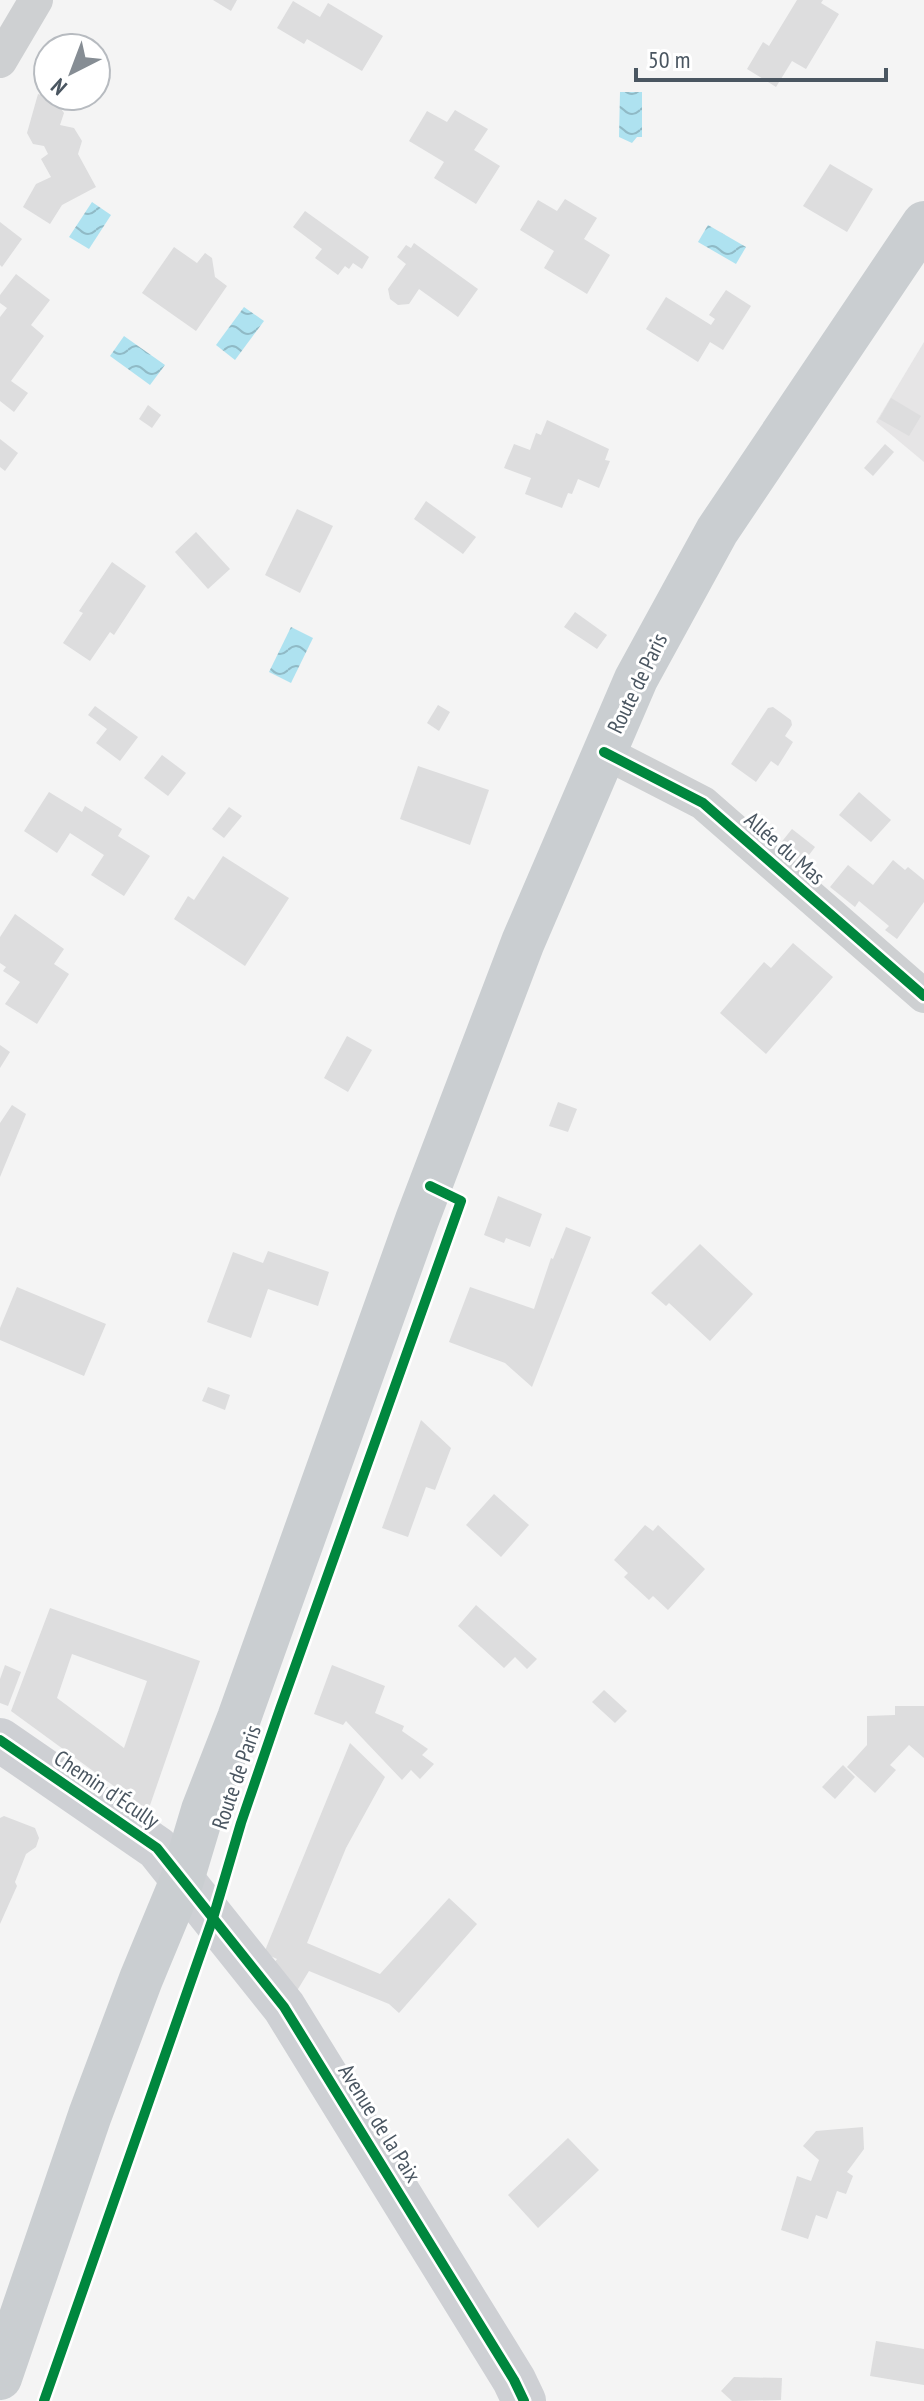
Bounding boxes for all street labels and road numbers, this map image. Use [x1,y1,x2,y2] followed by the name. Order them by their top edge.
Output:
[601,628,673,738] street label: Route de Paris
[739,806,831,890] street label: Allée du Mas
[205,1721,267,1833] street label: Route de Paris
[49,1744,166,1835] street label: Chemin d'Écully
[333,2059,427,2187] street label: Avenue de la Paix

